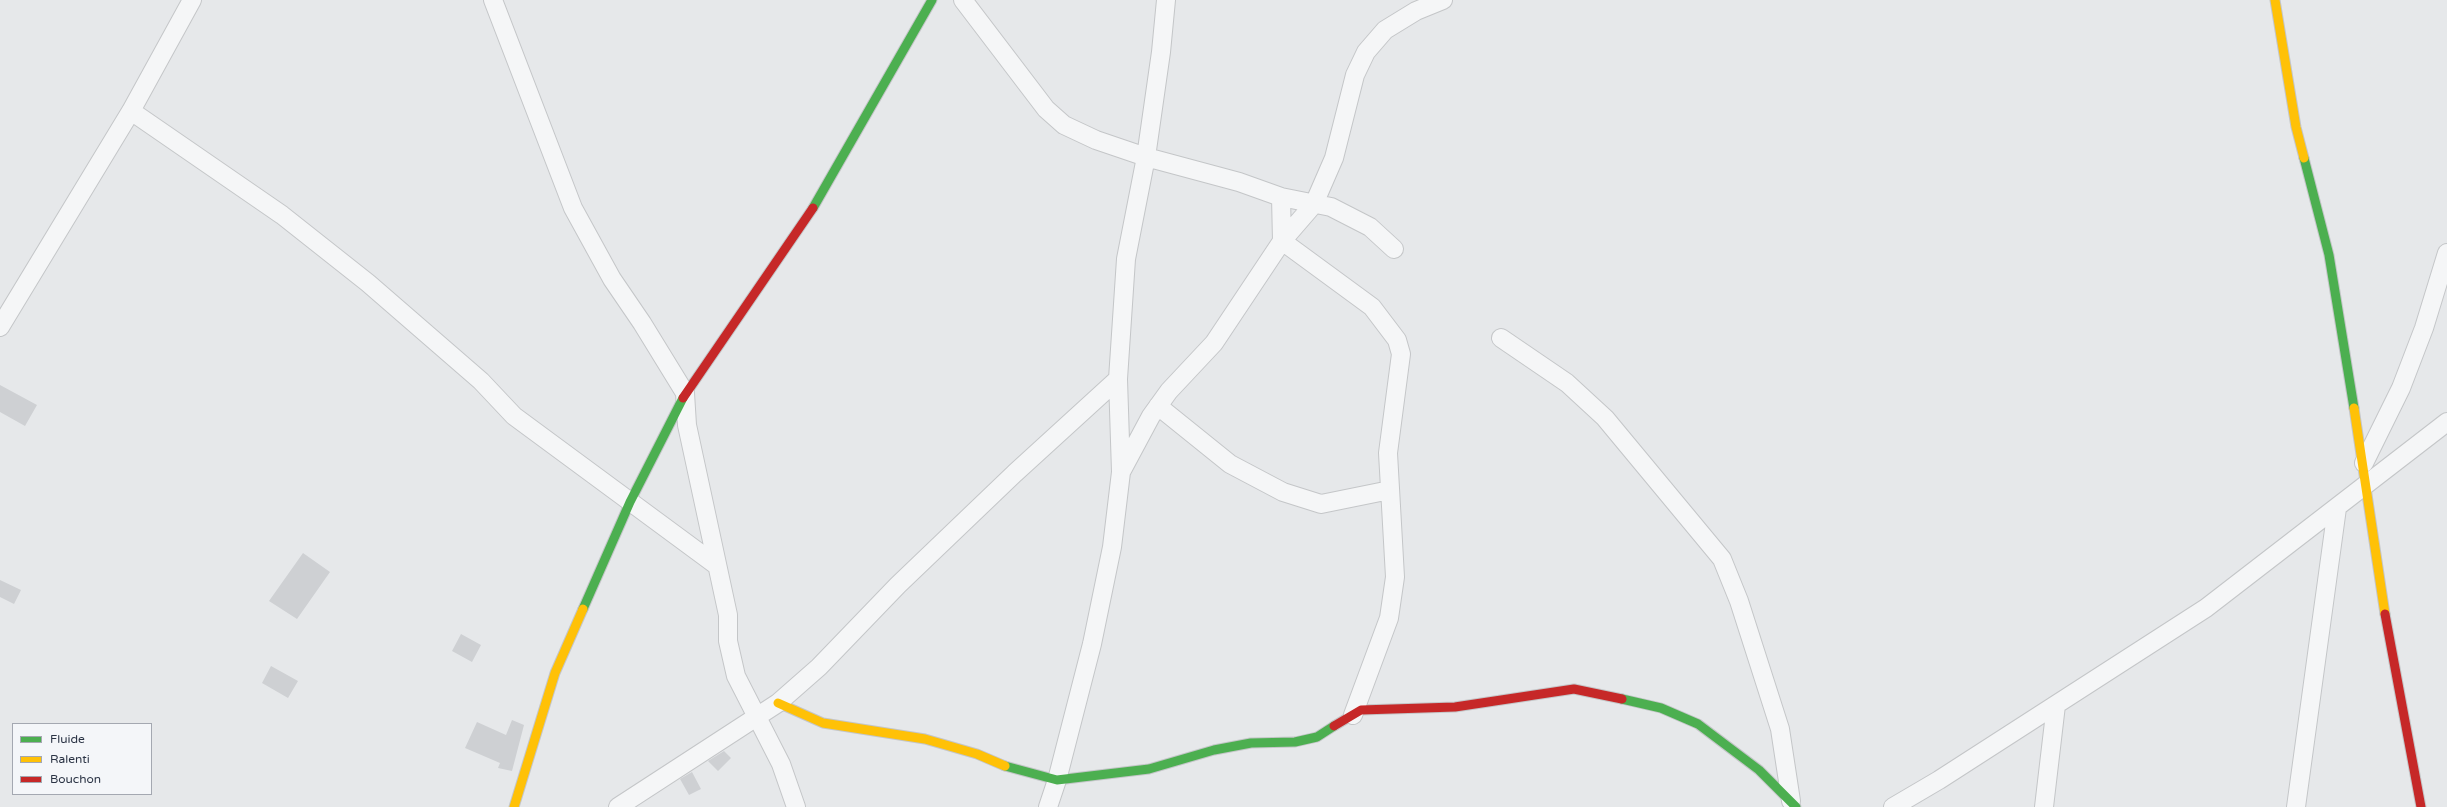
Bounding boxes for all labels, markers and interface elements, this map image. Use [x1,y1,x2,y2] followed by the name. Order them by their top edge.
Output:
[12,723,152,795] legend
[50,732,85,746] text: Fluide
[50,752,90,766] text: Ralenti
[50,772,101,786] text: Bouchon

